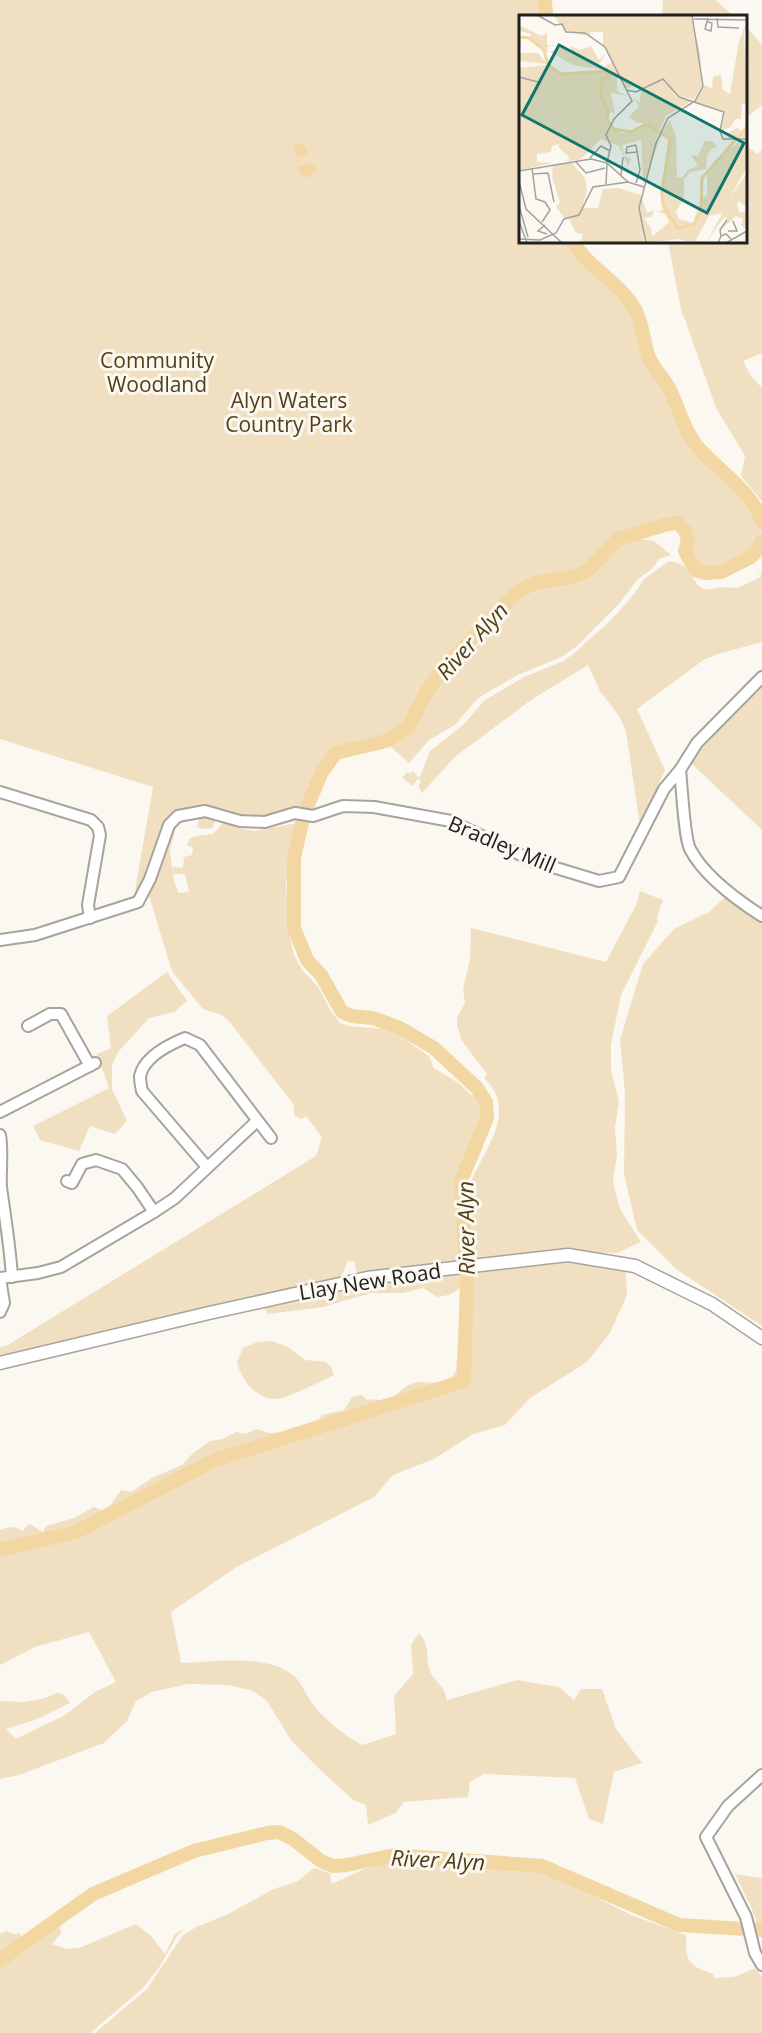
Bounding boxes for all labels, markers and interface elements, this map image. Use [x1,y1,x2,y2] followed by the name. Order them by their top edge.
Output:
[519,15,747,243] inset map
[100,346,214,398] park label: Community Woodland
[225,386,353,438] park label: Alyn Waters Country Park
[429,595,514,685] water label: River Alyn
[444,809,561,879] street label: Bradley Mill
[449,1181,481,1275] water label: River Alyn
[297,1256,443,1306] street label: Llay New Road
[390,1842,486,1876] water label: River Alyn

